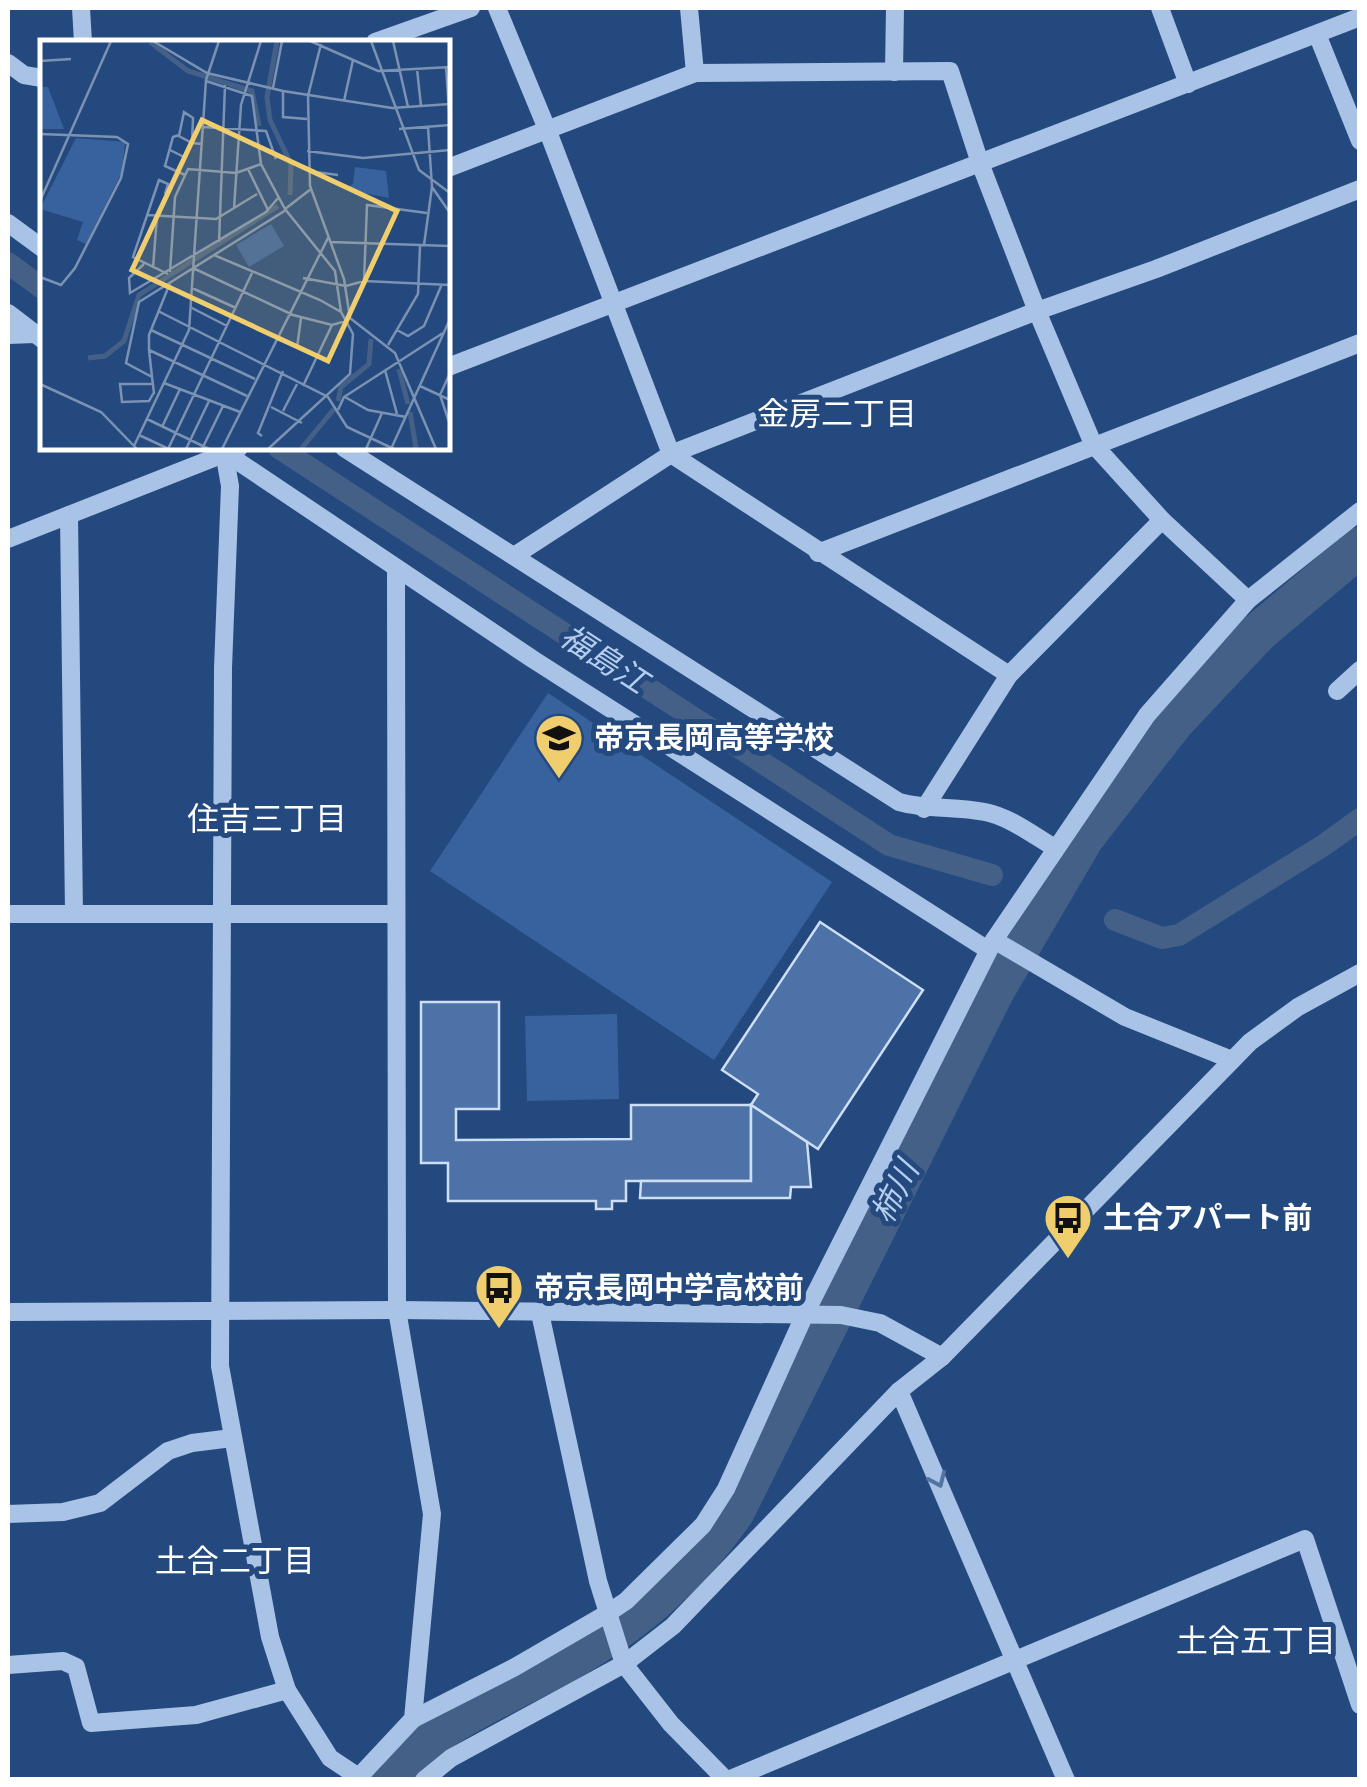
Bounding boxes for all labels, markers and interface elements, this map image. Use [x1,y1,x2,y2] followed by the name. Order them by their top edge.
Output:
[40,40,450,450] inset map
[757,391,917,435] district label: 金房二丁目
[552,614,659,704] water label: 福島江
[533,712,585,780] school or university icon: 帝京長岡高等学校
[594,716,834,757] place label: 帝京長岡高等学校
[187,796,347,840] district label: 住吉三丁目
[860,1150,930,1230] water label: 柿川
[1042,1192,1094,1260] bus stop icon: 土合アパート前
[1103,1196,1312,1237] place label: 土合アパート前
[473,1262,525,1330] bus stop icon: 帝京長岡中学高校前
[534,1266,804,1307] place label: 帝京長岡中学高校前
[926,1470,946,1488] one-way arrow
[155,1538,315,1582] district label: 土合二丁目
[1176,1618,1336,1662] district label: 土合五丁目

